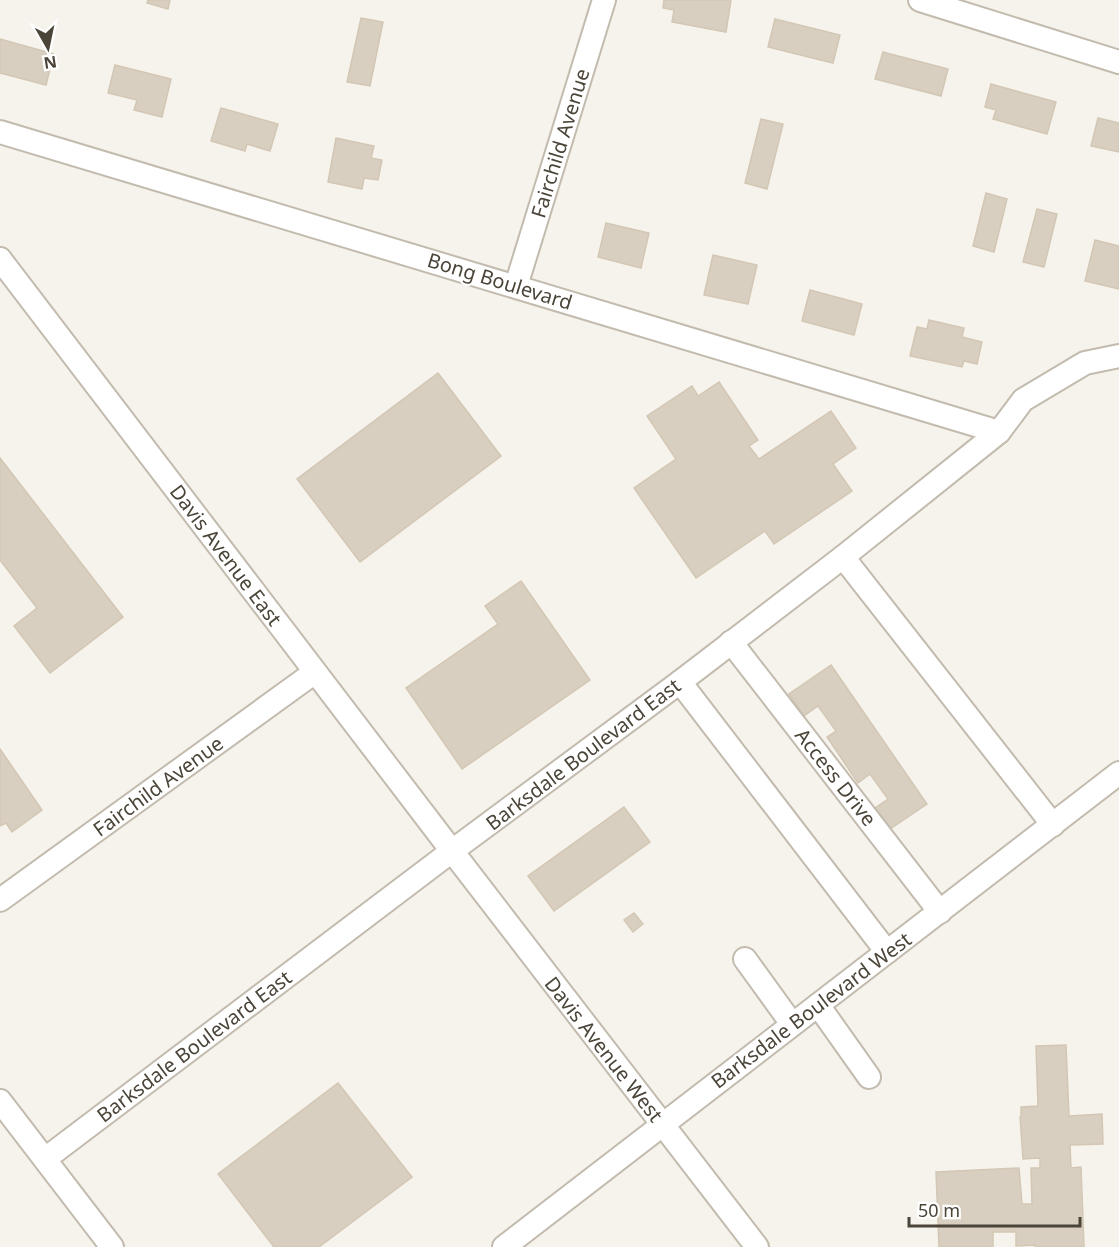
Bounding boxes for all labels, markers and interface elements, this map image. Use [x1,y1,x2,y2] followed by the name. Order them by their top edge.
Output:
[18,18,78,78] north arrow
[42,51,58,75] text: N
[524,65,596,221] street label: Fairchild Avenue
[424,246,576,316] street label: Bong Boulevard
[164,479,288,631] street label: Davis Avenue East
[480,672,686,836] street label: Barksdale Boulevard East
[789,723,883,831] street label: Access Drive
[88,730,228,842] street label: Fairchild Avenue
[705,926,917,1094] street label: Barksdale Boulevard West
[91,964,297,1128] street label: Barksdale Boulevard East
[539,971,669,1127] street label: Davis Avenue West
[909,1190,1080,1228] scale bar
[918,1198,960,1222] text: 50 m

